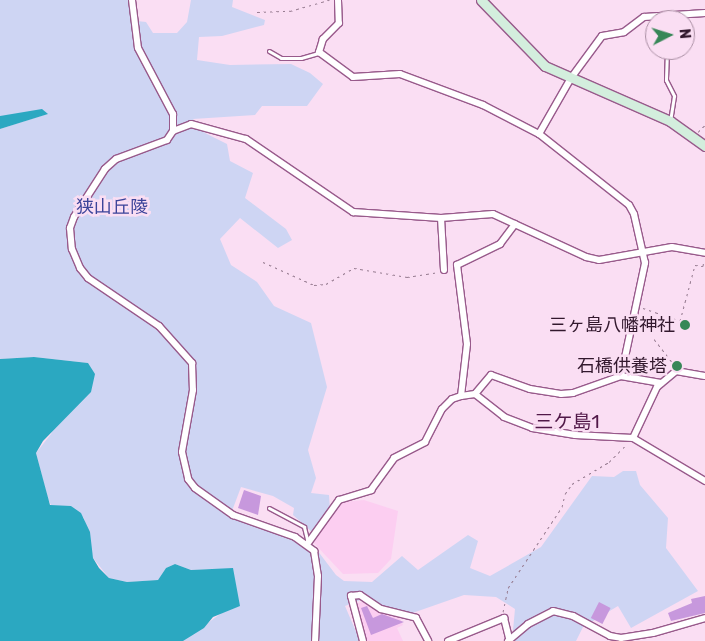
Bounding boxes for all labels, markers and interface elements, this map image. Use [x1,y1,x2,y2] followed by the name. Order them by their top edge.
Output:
[645,10,695,60] north arrow
[676,28,693,39] text: N
[76,196,148,218] park label: 狭山丘陵
[549,314,675,336] place label: 三ヶ島八幡神社
[679,319,691,331] marker: 三ヶ島八幡神社
[577,355,667,377] place label: 石橋供養塔
[671,360,683,372] marker: 石橋供養塔
[534,411,600,433] district label: 三ケ島1

